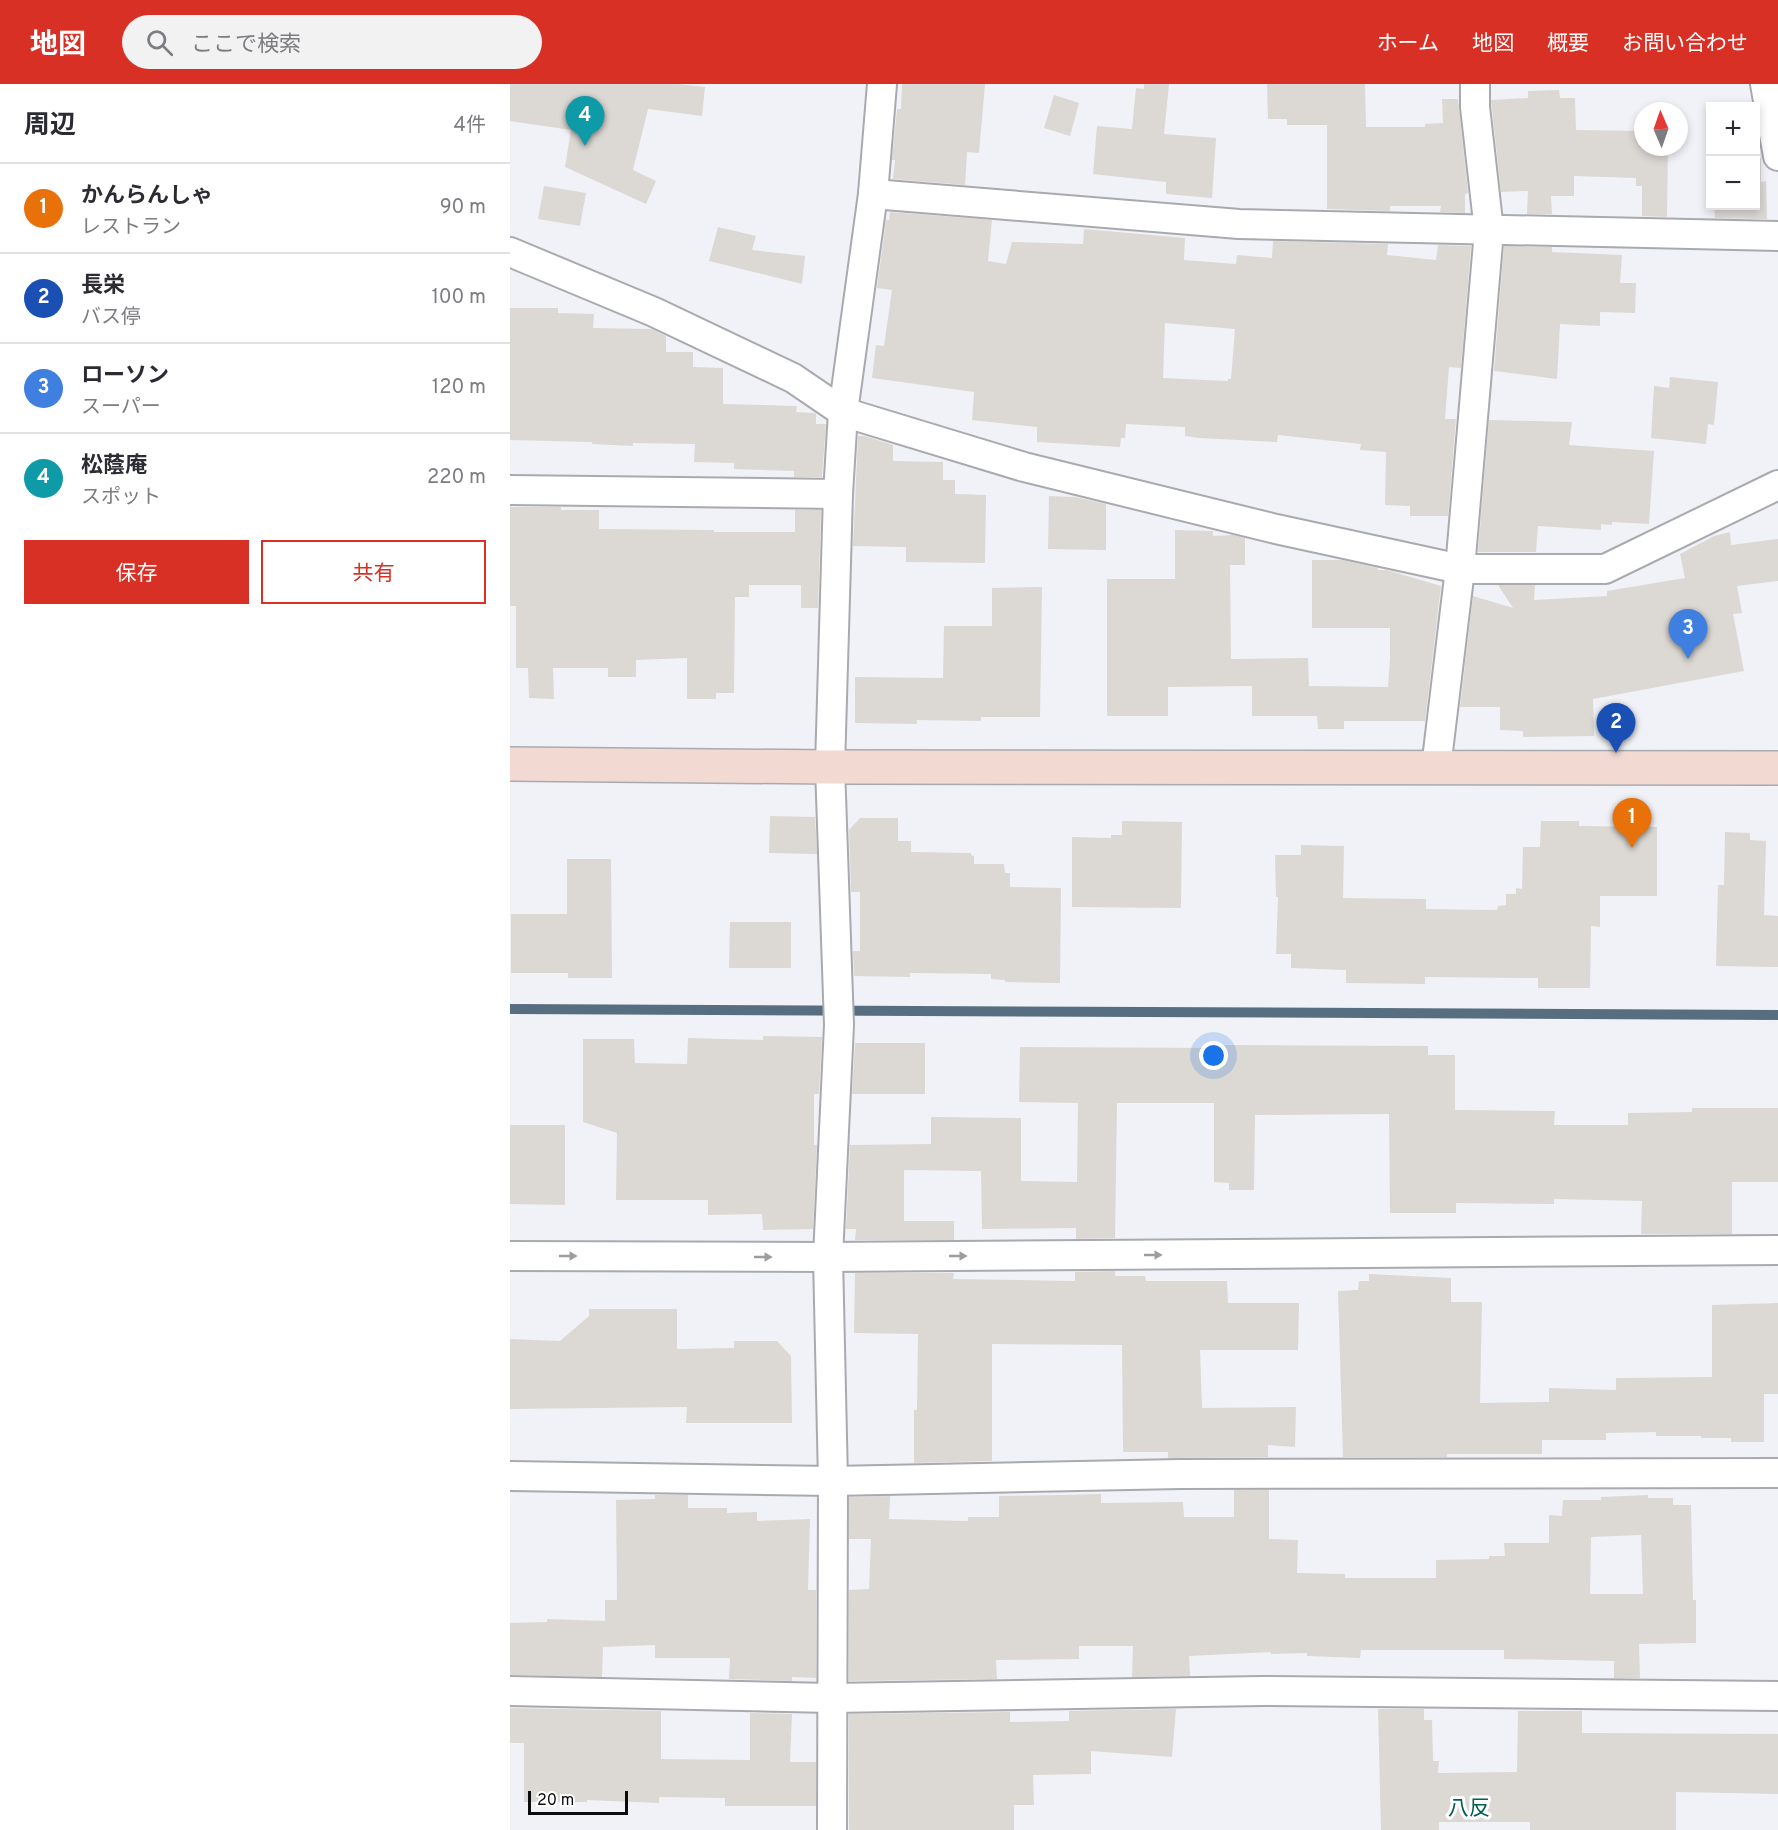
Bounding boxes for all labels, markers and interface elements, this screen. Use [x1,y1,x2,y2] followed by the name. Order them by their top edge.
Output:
[122,15,542,69] search box
[143,26,176,59] icon: search
[30,28,86,64] text: 地図
[1377,31,1439,58] text: ホーム
[1472,31,1514,58] text: 地図
[1547,31,1589,58] text: 概要
[1622,31,1748,58] text: お問い合わせ
[191,32,301,59] text: ここで検索
[566,97,604,146] pin: 4
[1634,102,1688,156] north arrow
[1706,102,1760,210] map controls
[1706,102,1760,156] button: +
[24,110,76,143] text: 周辺
[454,113,486,139] text: 4件
[1706,156,1760,210] button: −
[81,183,213,210] text: かんらんしゃ
[40,195,48,221] text: 1
[440,195,486,221] text: 90 m
[81,215,181,241] text: レストラン
[81,273,125,300] text: 長栄
[37,285,50,311] text: 2
[431,285,486,311] text: 100 m
[81,305,141,331] text: バス停
[81,363,169,390] text: ローソン
[38,375,50,401] text: 3
[432,375,486,401] text: 120 m
[81,395,161,421] text: スーパー
[81,453,147,480] text: 松蔭庵
[37,465,50,491] text: 4
[427,465,486,491] text: 220 m
[81,485,161,511] text: スポット
[24,540,249,604] button: 保存
[261,540,486,604] button: 共有
[1668,610,1708,659] pin: 3
[1596,704,1636,753] pin: 2
[1612,798,1652,848] pin: 1
[1199,1041,1228,1070] your location
[1144,1250,1163,1259] one-way arrow
[559,1251,578,1261] one-way arrow
[949,1251,968,1261] one-way arrow
[754,1252,773,1262] one-way arrow
[528,1788,628,1816] scale bar
[537,1791,574,1811] text: 20 m
[1448,1796,1490,1823] district label: 八反

